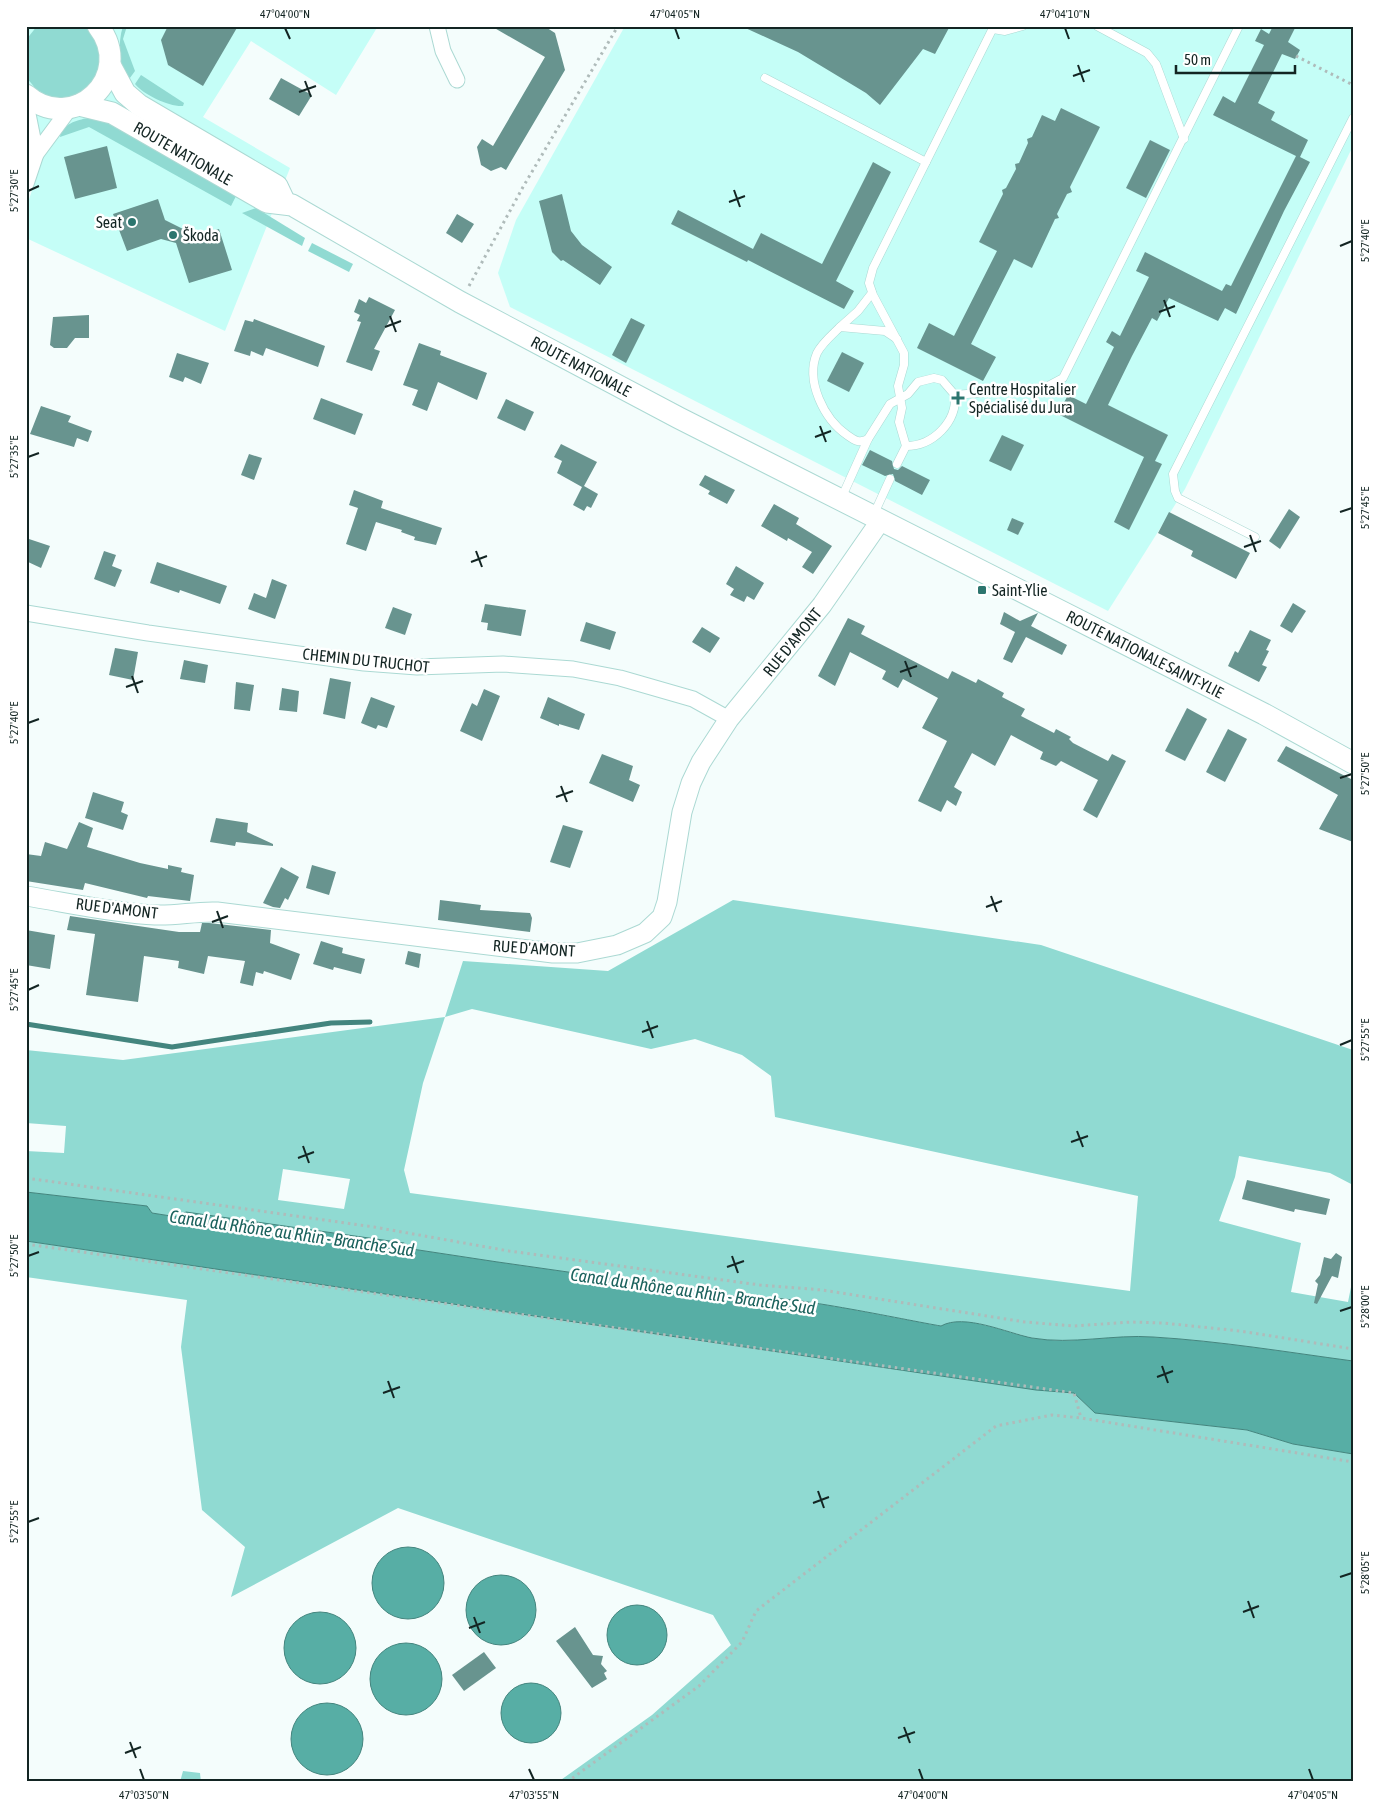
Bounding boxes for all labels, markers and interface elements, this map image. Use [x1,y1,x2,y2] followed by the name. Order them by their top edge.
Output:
[260,7,310,21] text: 47°04'00"N
[650,7,700,21] text: 47°04'05"N
[1040,7,1090,21] text: 47°04'10"N
[1176,42,1295,74] scale bar
[1184,51,1211,68] text: 50 m
[131,118,235,188] street label: ROUTE NATIONALE
[7,170,21,212] text: 5°27'30"E
[96,213,122,231] place label: Seat
[126,216,138,228] marker: Seat
[1358,220,1372,262] text: 5°27'40"E
[183,226,219,244] place label: Škoda
[167,229,179,241] marker: Škoda
[528,332,634,400] street label: ROUTE NATIONALE
[969,380,1076,417] place label: Centre Hospitalier Spécialisé du Jura
[951,391,965,405] marker: Centre Hospitalier Spécialisé du Jura
[7,436,21,478] text: 5°27'35"E
[1358,487,1372,529] text: 5°27'45"E
[992,581,1048,599] place label: Saint-Ylie
[976,584,988,596] marker: Saint-Ylie
[759,604,825,680] street label: RUE D'AMONT
[1063,607,1227,702] street label: ROUTE NATIONALE SAINT-YLIE
[302,644,430,676] street label: CHEMIN DU TRUCHOT
[7,702,21,744] text: 5°27'40"E
[1358,753,1372,795] text: 5°27'50"E
[75,894,159,922] street label: RUE D'AMONT
[492,936,576,960] street label: RUE D'AMONT
[7,969,21,1011] text: 5°27'45"E
[1358,1019,1372,1061] text: 5°27'55"E
[168,1205,416,1261] water label: Canal du Rhône au Rhin - Branche Sud
[7,1235,21,1277] text: 5°27'50"E
[569,1263,817,1319] water label: Canal du Rhône au Rhin - Branche Sud
[1358,1286,1372,1328] text: 5°28'00"E
[7,1501,21,1543] text: 5°27'55"E
[1358,1552,1372,1594] text: 5°28'05"E
[119,1788,169,1802] text: 47°03'50"N
[509,1788,559,1802] text: 47°03'55"N
[898,1788,948,1802] text: 47°04'00"N
[1288,1788,1338,1802] text: 47°04'05"N

